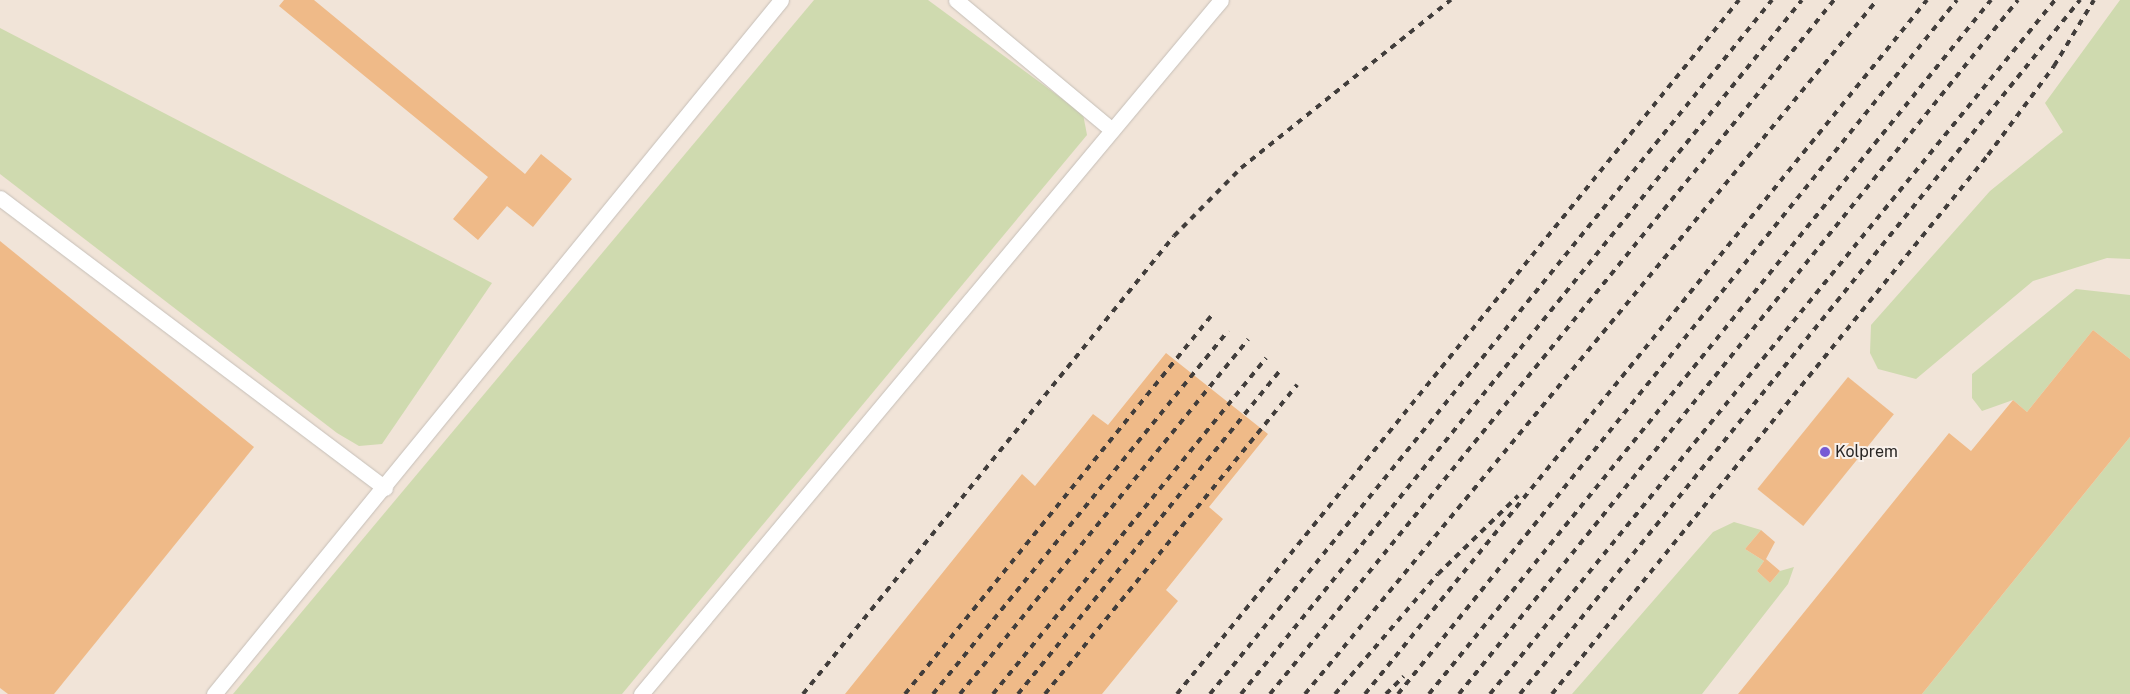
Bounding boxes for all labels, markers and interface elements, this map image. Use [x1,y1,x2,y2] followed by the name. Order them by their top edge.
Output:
[1835,442,1898,462] place label: Kolprem
[1819,446,1831,458] marker: Kolprem

